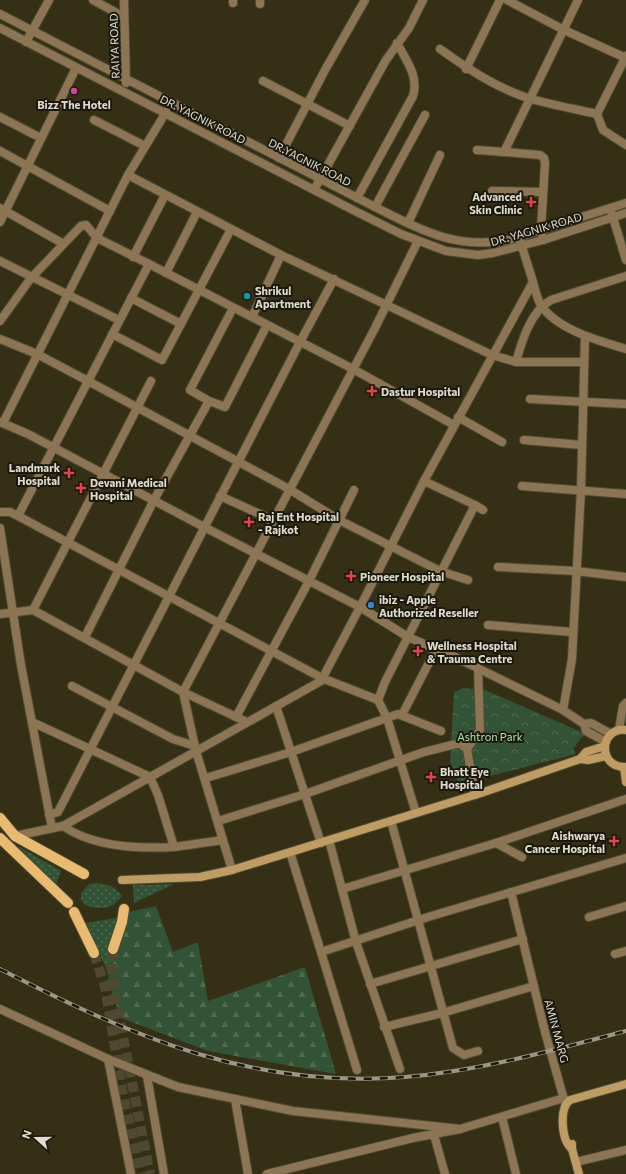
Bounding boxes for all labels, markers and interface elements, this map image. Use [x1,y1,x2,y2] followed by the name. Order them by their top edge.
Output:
[106,13,122,79] street label: RAIYA ROAD
[69,86,79,96] marker: Bizz The Hotel
[158,92,248,146] street label: DR. YAGNIK ROAD
[37,98,111,111] place label: Bizz The Hotel
[266,136,354,188] street label: DR.YAGNIK ROAD
[469,190,522,216] place label: Advanced Skin Clinic
[525,196,537,208] marker: Advanced Skin Clinic
[489,210,583,248] street label: DR. YAGNIK ROAD
[255,284,311,310] place label: Shrikul Apartment
[242,291,252,301] marker: Shrikul Apartment
[366,385,378,397] marker: Dastur Hospital
[381,385,460,398] place label: Dastur Hospital
[9,461,61,487] place label: Landmark Hospital
[63,467,75,479] marker: Landmark Hospital
[90,476,167,502] place label: Devani Medical Hospital
[75,482,87,494] marker: Devani Medical Hospital
[258,510,339,536] place label: Raj Ent Hospital - Rajkot
[243,516,255,528] marker: Raj Ent Hospital - Rajkot
[345,570,357,582] marker: Pioneer Hospital
[360,570,444,583] place label: Pioneer Hospital
[379,593,479,619] place label: ibiz - Apple Authorized Reseller
[366,600,376,610] marker: ibiz - Apple Authorized Reseller
[427,639,517,665] place label: Wellness Hospital & Trauma Centre
[412,645,424,657] marker: Wellness Hospital & Trauma Centre
[457,730,523,743] park label: Ashtron Park
[440,765,489,791] place label: Bhatt Eye Hospital
[425,771,437,783] marker: Bhatt Eye Hospital
[525,829,605,855] place label: Aishwarya Cancer Hospital
[608,835,620,847] marker: Aishwarya Cancer Hospital
[542,998,572,1064] street label: AMIN MARG
[16,1118,56,1158] north arrow
[19,1128,34,1140] text: N

